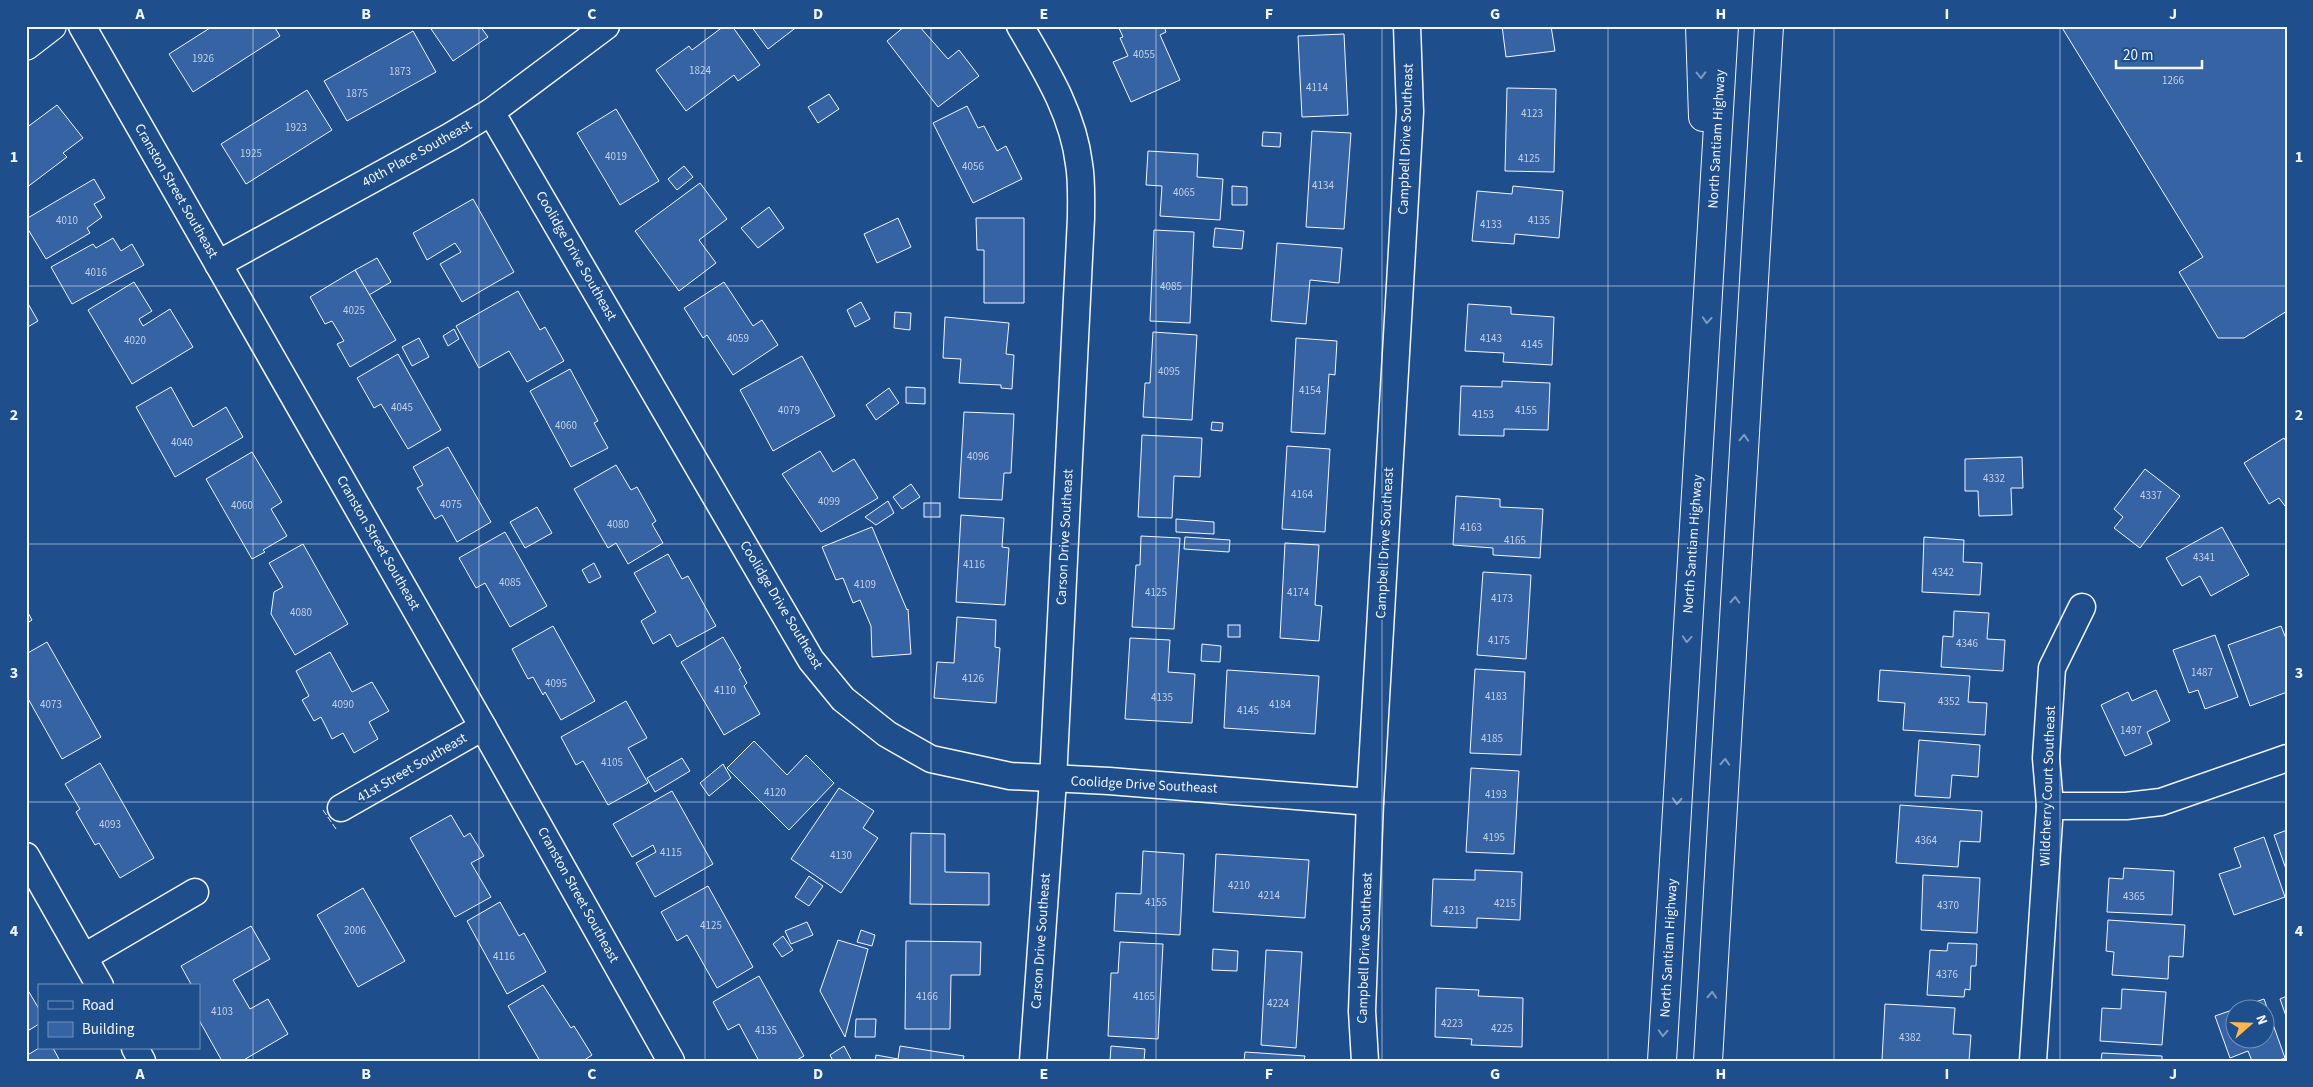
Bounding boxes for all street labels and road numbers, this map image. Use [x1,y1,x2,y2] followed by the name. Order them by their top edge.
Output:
[1393,63,1419,215] street label: Campbell Drive Southeast
[1703,68,1731,209] street label: North Santiam Highway
[359,115,476,192] street label: 40th Place Southeast
[129,120,223,262] street label: Cranston Street Southeast
[531,187,622,325] street label: Coolidge Drive Southeast
[1371,467,1399,619] street label: Campbell Drive Southeast
[1051,468,1079,605] street label: Carson Drive Southeast
[331,472,425,614] street label: Cranston Street Southeast
[1678,473,1708,614] street label: North Santiam Highway
[735,537,828,673] street label: Coolidge Drive Southeast
[2035,705,2061,867] street label: Wildcherry Court Southeast
[353,728,471,808] street label: 41st Street Southeast
[1070,771,1218,799] street label: Coolidge Drive Southeast
[532,823,624,967] street label: Cranston Street Southeast
[1026,872,1056,1010] street label: Carson Drive Southeast
[1352,872,1378,1024] street label: Campbell Drive Southeast
[1655,877,1683,1018] street label: North Santiam Highway

